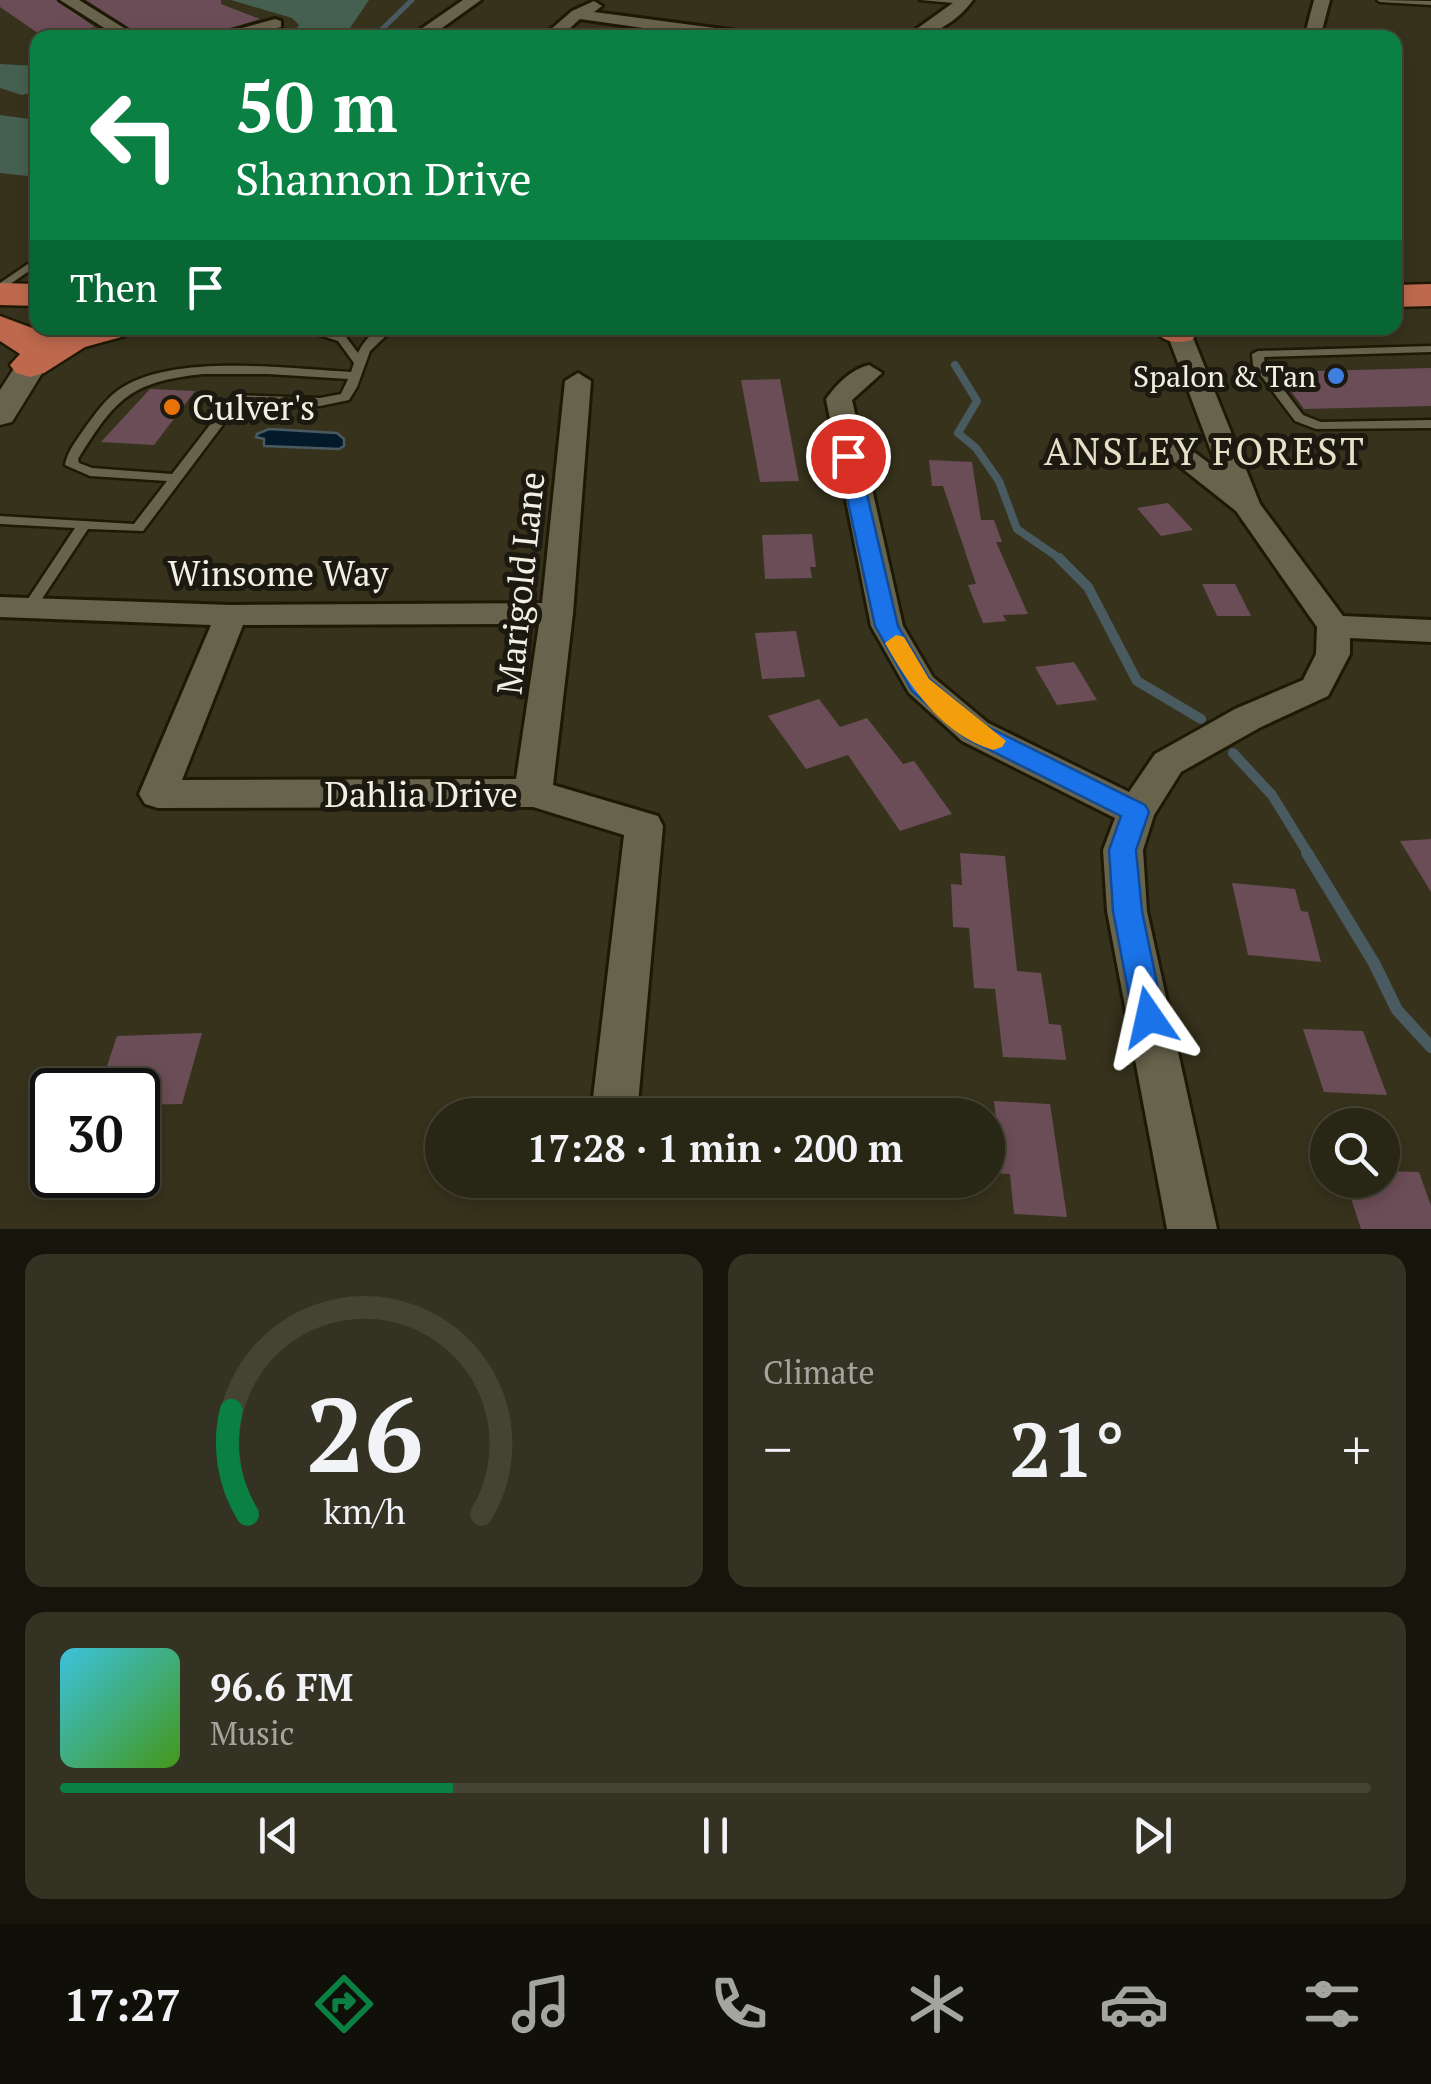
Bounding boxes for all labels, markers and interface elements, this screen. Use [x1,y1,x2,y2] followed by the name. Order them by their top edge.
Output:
[235,59,398,152] text: 50 m
[70,70,200,200] icon: left
[235,148,532,208] text: Shannon Drive
[178,260,233,315] icon: arrive
[70,263,158,313] text: Then
[1133,356,1316,396] place label: Spalon & Tan
[1325,365,1347,387] marker: Spalon & Tan
[192,384,315,430] place label: Culver's
[161,396,183,418] marker: Culver's
[806,414,891,499] pin
[1044,426,1366,476] district label: ANSLEY FOREST
[821,429,876,484] icon: arrive
[485,469,555,697] street label: Marigold Lane
[168,550,390,596] street label: Winsome Way
[324,771,518,817] street label: Dahlia Drive
[1097,965,1201,1069] position arrow
[30,1068,160,1198] speed limit sign: 30
[1310,1108,1400,1198] map controls
[1310,1108,1400,1198] button: search
[527,1123,903,1173] text: 17:28 · 1 min · 200 m
[763,1351,875,1393] text: Climate
[305,1364,423,1502] text: 26
[1009,1399,1125,1498] text: 21°
[763,1412,792,1485] text: −
[1342,1412,1371,1485] text: +
[323,1487,405,1534] text: km/h
[210,1662,353,1712] text: 96.6 FM
[210,1712,295,1754] text: Music
[251,1808,306,1863] icon: previous
[688,1808,743,1863] icon: pause
[1125,1808,1180,1863] icon: next
[309,1969,379,2039] icon: directions
[506,1969,576,2039] icon: music
[704,1969,774,2039] icon: phone
[902,1969,972,2039] icon: climate
[1099,1969,1169,2039] icon: car
[1297,1969,1367,2039] icon: filters
[64,1974,181,2034] text: 17:27

